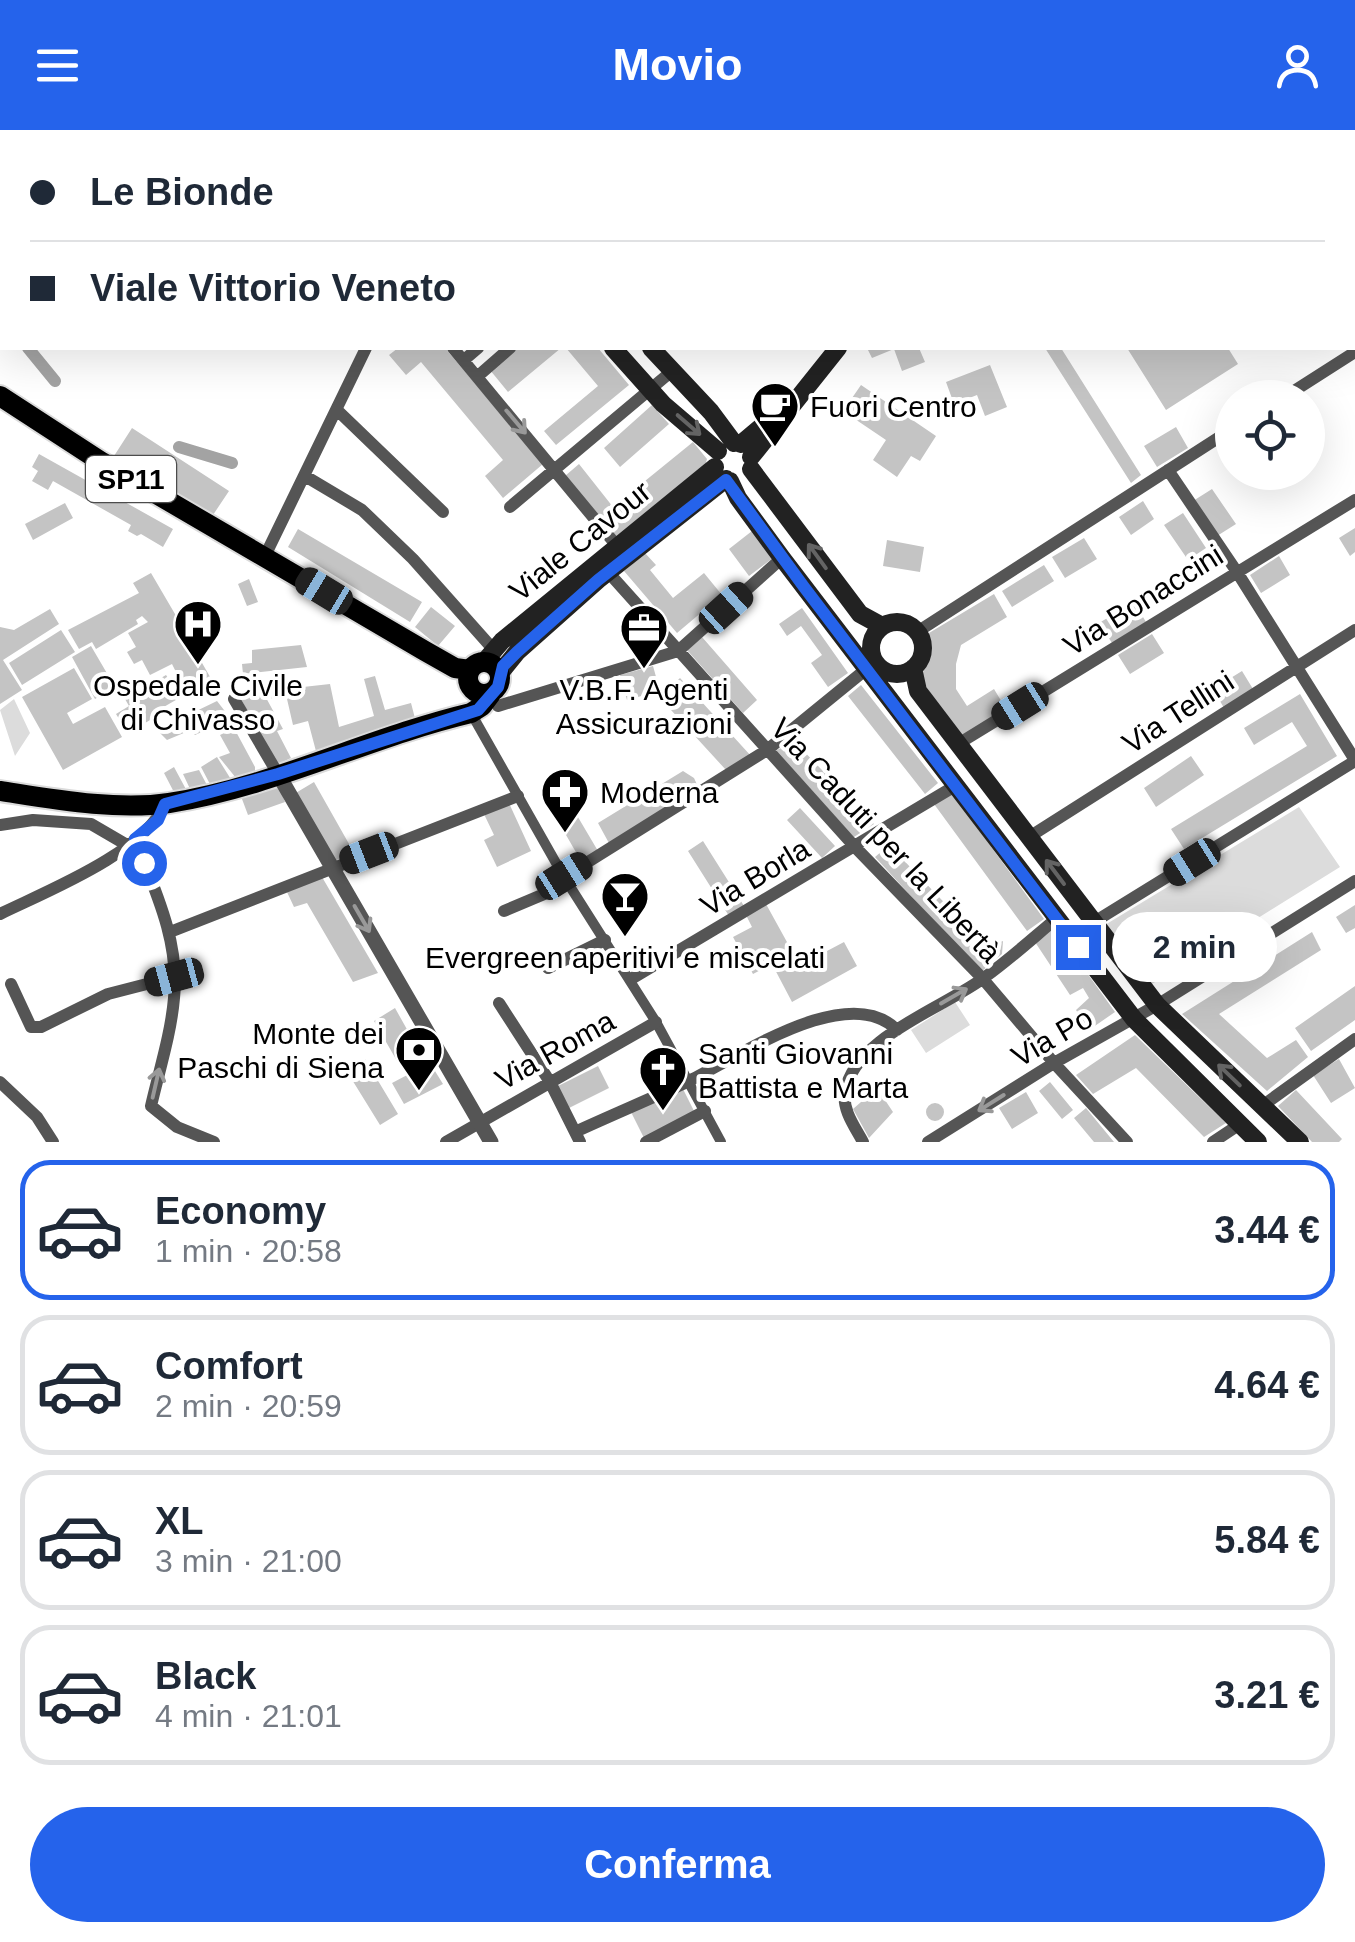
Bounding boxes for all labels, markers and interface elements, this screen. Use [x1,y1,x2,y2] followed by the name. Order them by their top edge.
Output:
[30,38,85,93] icon: menu
[1270,38,1325,93] icon: person
[613,39,743,90] text: Movio
[90,171,274,213] text: Le Bionde
[90,267,456,309] text: Viale Vittorio Veneto
[749,380,801,448] cafe icon: Fuori Centro
[1215,380,1325,490] map controls
[1215,380,1325,490] button: locate
[810,390,977,423] place label: Fuori Centro
[505,408,527,434] one-way arrow
[676,413,701,436] one-way arrow
[86,456,176,502] road number: SP11
[503,474,657,608] street label: Viale Cavour
[1057,538,1229,662] street label: Via Bonaccini
[807,542,828,570] one-way arrow
[291,563,357,619] car
[694,577,758,639] car
[172,598,224,666] hospital icon: Ospedale Civile di Chivasso
[618,602,670,670] office icon: V.B.F. Agenti Assicurazioni
[1116,664,1240,760] street label: Via Tellini
[93,669,303,736] place label: Ospedale Civile di Chivasso
[556,673,732,740] place label: V.B.F. Agenti Assicurazioni
[987,677,1053,735] car
[764,711,1008,969] street label: Via Caduti per la Libertà
[539,766,591,834] pharmacy icon: Moderna
[600,776,719,809] place label: Moderna
[336,828,402,878] car
[695,831,816,922] street label: Via Borla
[1159,833,1225,891] car
[122,841,167,886] route start
[531,847,597,905] car
[1045,859,1066,886] one-way arrow
[599,870,651,938] bar icon: Evergreen aperitivi e miscelati
[352,905,372,933] one-way arrow
[1113,912,1278,982] callout: 2 min
[1056,925,1101,970] route end
[1153,929,1236,965] text: 2 min
[425,941,825,974] place label: Evergreen aperitivi e miscelati
[141,955,207,999] car
[938,986,968,1006] one-way arrow
[1006,1001,1098,1073] street label: Via Po
[490,1004,621,1096] street label: Via Roma
[177,1017,384,1084] place label: Monte dei Paschi di Siena
[393,1024,445,1092] bank icon: Monte dei Paschi di Siena
[698,1037,908,1104] place label: Santi Giovanni Battista e Marta
[637,1044,689,1112] church icon: Santi Giovanni Battista e Marta
[1218,1063,1242,1087] one-way arrow
[148,1068,166,1100] one-way arrow
[977,1092,1005,1113] one-way arrow
[35,1185,125,1275] icon: car
[155,1190,326,1232] text: Economy
[1214,1209,1320,1251] text: 3.44 €
[155,1233,342,1269] text: 1 min · 20:58
[35,1340,125,1430] icon: car
[155,1345,303,1387] text: Comfort
[1214,1364,1320,1406] text: 4.64 €
[155,1388,342,1424] text: 2 min · 20:59
[35,1495,125,1585] icon: car
[155,1500,204,1542] text: XL
[1214,1519,1320,1561] text: 5.84 €
[155,1543,342,1579] text: 3 min · 21:00
[35,1650,125,1740] icon: car
[155,1655,256,1697] text: Black
[1214,1674,1320,1716] text: 3.21 €
[155,1698,342,1734] text: 4 min · 21:01
[30,1807,1325,1922] button: Conferma

